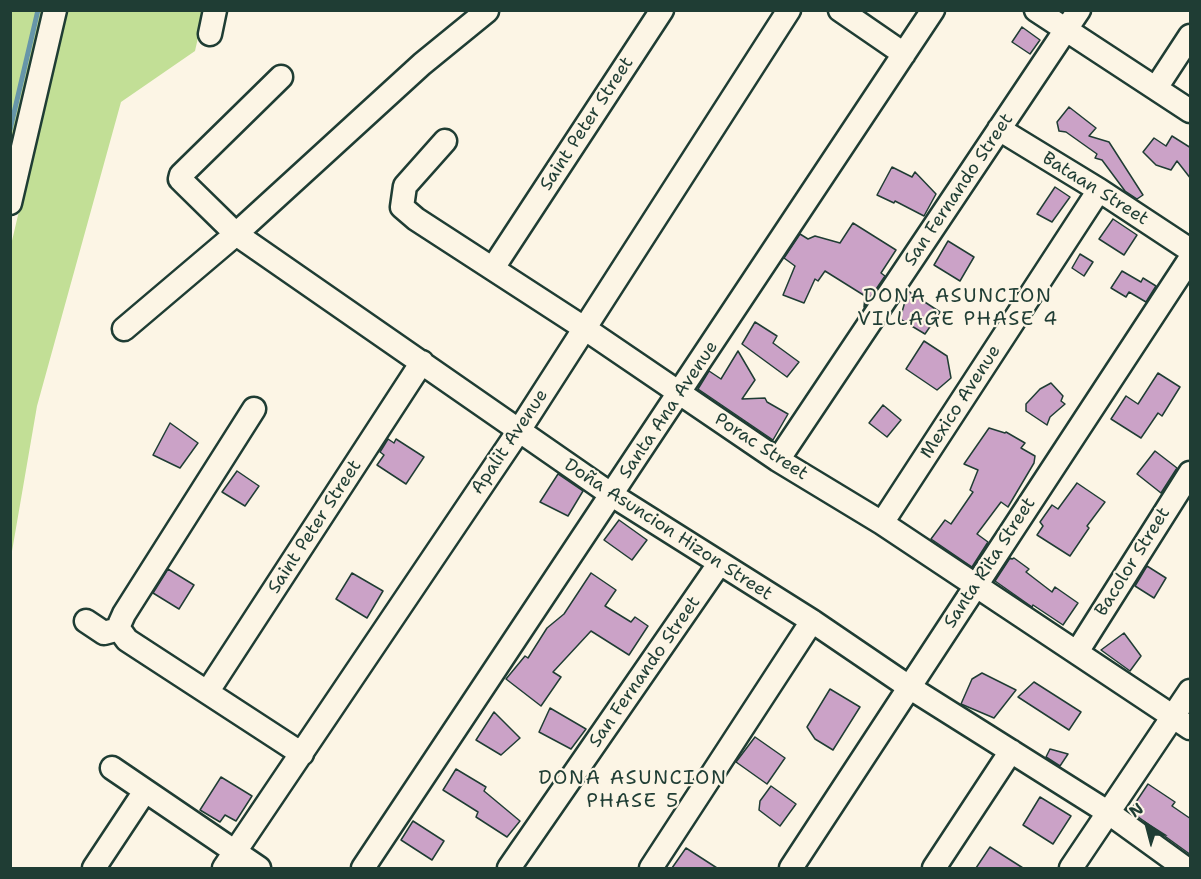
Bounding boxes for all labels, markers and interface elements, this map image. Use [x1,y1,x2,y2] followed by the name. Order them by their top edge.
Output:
[536,53,638,195] street label: Saint Peter Street
[900,110,1018,270] street label: San Fernando Street
[1038,148,1152,230] street label: Bataan Street
[857,285,1059,332] district label: DONA ASUNCION VILLAGE PHASE 4
[615,337,723,483] street label: Santa Ana Avenue
[916,341,1006,463] street label: Mexico Avenue
[467,385,553,499] street label: Apalit Avenue
[710,409,812,485] street label: Porac Street
[560,455,776,605] street label: Doña Asuncion Hizon Street
[264,456,366,598] street label: Saint Peter Street
[940,494,1040,632] street label: Santa Rita Street
[1091,503,1175,621] street label: Bacolor Street
[585,592,705,752] street label: San Fernando Street
[538,767,728,814] district label: DONA ASUNCION PHASE 5
[1117,795,1177,855] north arrow
[1125,798,1147,822] text: N

